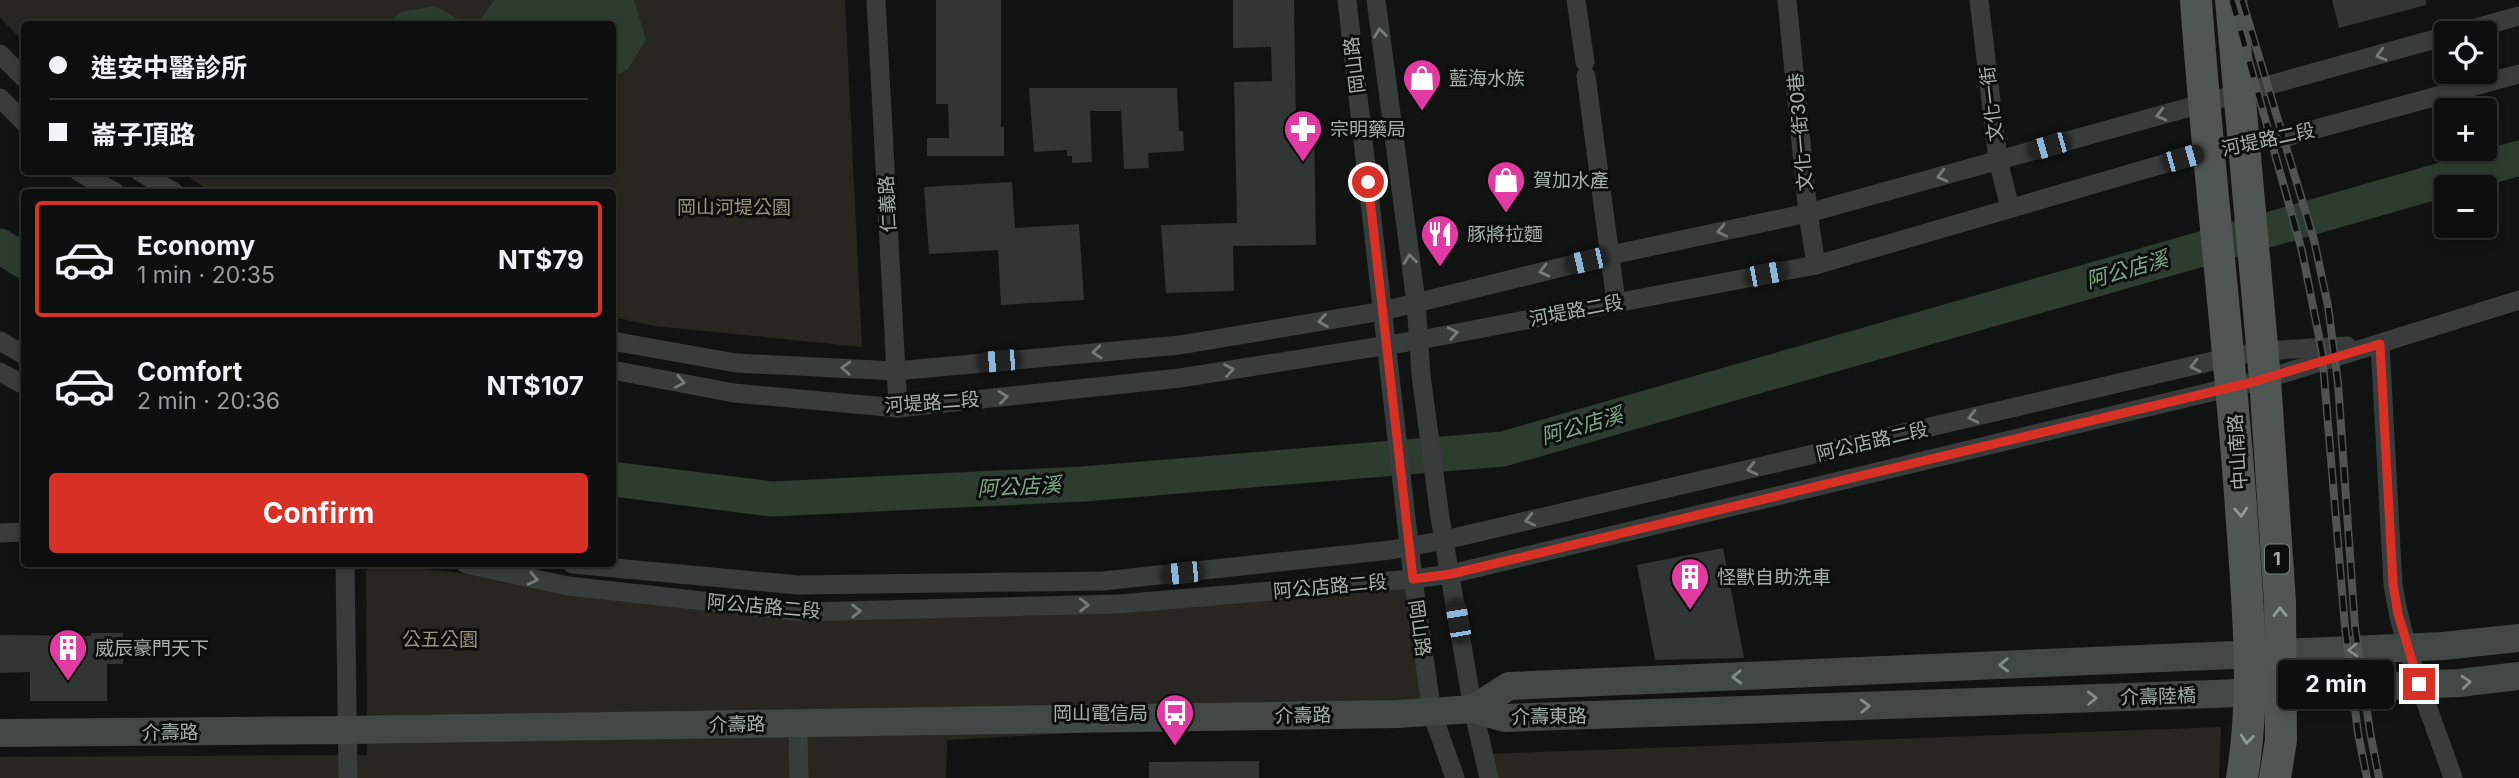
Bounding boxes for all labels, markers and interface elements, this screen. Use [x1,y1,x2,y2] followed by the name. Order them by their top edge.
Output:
[2434,21,2497,238] map controls
[2434,21,2497,84] button: locate
[1373,27,1388,39] one-way arrow
[1340,35,1369,95] street label: 岡山路
[2375,47,2387,61] one-way arrow
[91,52,247,83] text: 進安中醫診所
[1401,57,1443,112] shop icon: 藍海水族
[1975,65,2008,143] street label: 文化一街
[1449,67,1525,90] place label: 藍海水族
[1784,72,1817,192] street label: 文化一街30巷
[2434,98,2497,161] button: +
[2156,107,2168,122] one-way arrow
[1282,108,1324,163] pharmacy icon: 宗明藥局
[1330,118,1406,141] place label: 宗明藥局
[2219,118,2317,161] street label: 河堤路二段
[91,119,195,150] text: 崙子頂路
[2026,130,2073,162] car
[2160,142,2207,174] car
[1485,159,1527,214] shop icon: 賀加水產
[1352,166,1384,198] route start
[1936,168,1948,182] one-way arrow
[1533,169,1609,192] place label: 賀加水產
[875,175,900,233] street label: 仁義路
[2434,175,2497,238] button: −
[677,196,791,219] park label: 岡山河堤公園
[1419,213,1461,268] restaurant icon: 豚將拉麵
[1467,223,1543,246] place label: 豚將拉麵
[1716,223,1728,238] one-way arrow
[53,228,116,291] icon: car
[137,230,255,261] text: Economy
[498,244,584,275] text: NT$79
[2083,245,2174,293] water label: 阿公店溪
[1564,246,1609,276] car
[1403,253,1418,264] one-way arrow
[1744,260,1789,288] car
[137,261,275,289] text: 1 min · 20:35
[1538,263,1550,277] one-way arrow
[1527,290,1625,331] street label: 河堤路二段
[1317,313,1329,328] one-way arrow
[1447,327,1459,342] one-way arrow
[1092,344,1103,359] one-way arrow
[978,349,1021,373] car
[53,354,116,417] icon: car
[137,356,242,387] text: Comfort
[2189,357,2201,372] one-way arrow
[841,361,852,376] one-way arrow
[1223,363,1235,378] one-way arrow
[486,370,584,401] text: NT$107
[674,374,686,389] one-way arrow
[137,387,280,415] text: 2 min · 20:36
[884,388,980,417] street label: 河堤路二段
[997,389,1009,404] one-way arrow
[1538,401,1629,449] water label: 阿公店溪
[1967,409,1979,423] one-way arrow
[2223,413,2252,491] street label: 中山南路
[1814,417,1930,466] street label: 阿公店路二段
[1746,461,1758,475] one-way arrow
[976,472,1065,501] water label: 阿公店溪
[49,473,588,553] button: Confirm
[2233,507,2248,518] one-way arrow
[1524,512,1536,527] one-way arrow
[2265,544,2289,574] road number: 1
[1669,556,1711,611] building icon: 怪獸自助洗車
[1161,560,1204,586] car
[1717,566,1831,589] place label: 怪獸自助洗車
[527,570,539,585] one-way arrow
[1272,570,1388,603] street label: 阿公店路二段
[706,590,822,623] street label: 阿公店路二段
[1079,597,1089,613] one-way arrow
[1404,598,1435,658] street label: 岡山路
[1445,598,1472,644] car
[851,603,862,618] one-way arrow
[2272,607,2288,617] one-way arrow
[47,627,89,682] building icon: 威辰豪門天下
[402,628,478,651] park label: 公五公園
[95,637,209,660] place label: 威辰豪門天下
[2348,643,2359,658] one-way arrow
[1998,658,2009,673] one-way arrow
[2279,660,2394,708] callout: 2 min
[2403,668,2435,700] route end
[1731,669,1742,684] one-way arrow
[2305,670,2367,698] text: 2 min
[2461,675,2472,690] one-way arrow
[2120,684,2196,709] street label: 介壽陸橋
[2087,691,2098,706] one-way arrow
[1154,692,1196,747] bus stop icon: 岡山電信局
[1859,699,1870,714] one-way arrow
[1053,702,1148,725] place label: 岡山電信局
[1274,704,1332,727] street label: 介壽路
[1511,704,1587,729] street label: 介壽東路
[708,713,766,736] street label: 介壽路
[141,721,199,744] street label: 介壽路
[2240,733,2255,745] one-way arrow

